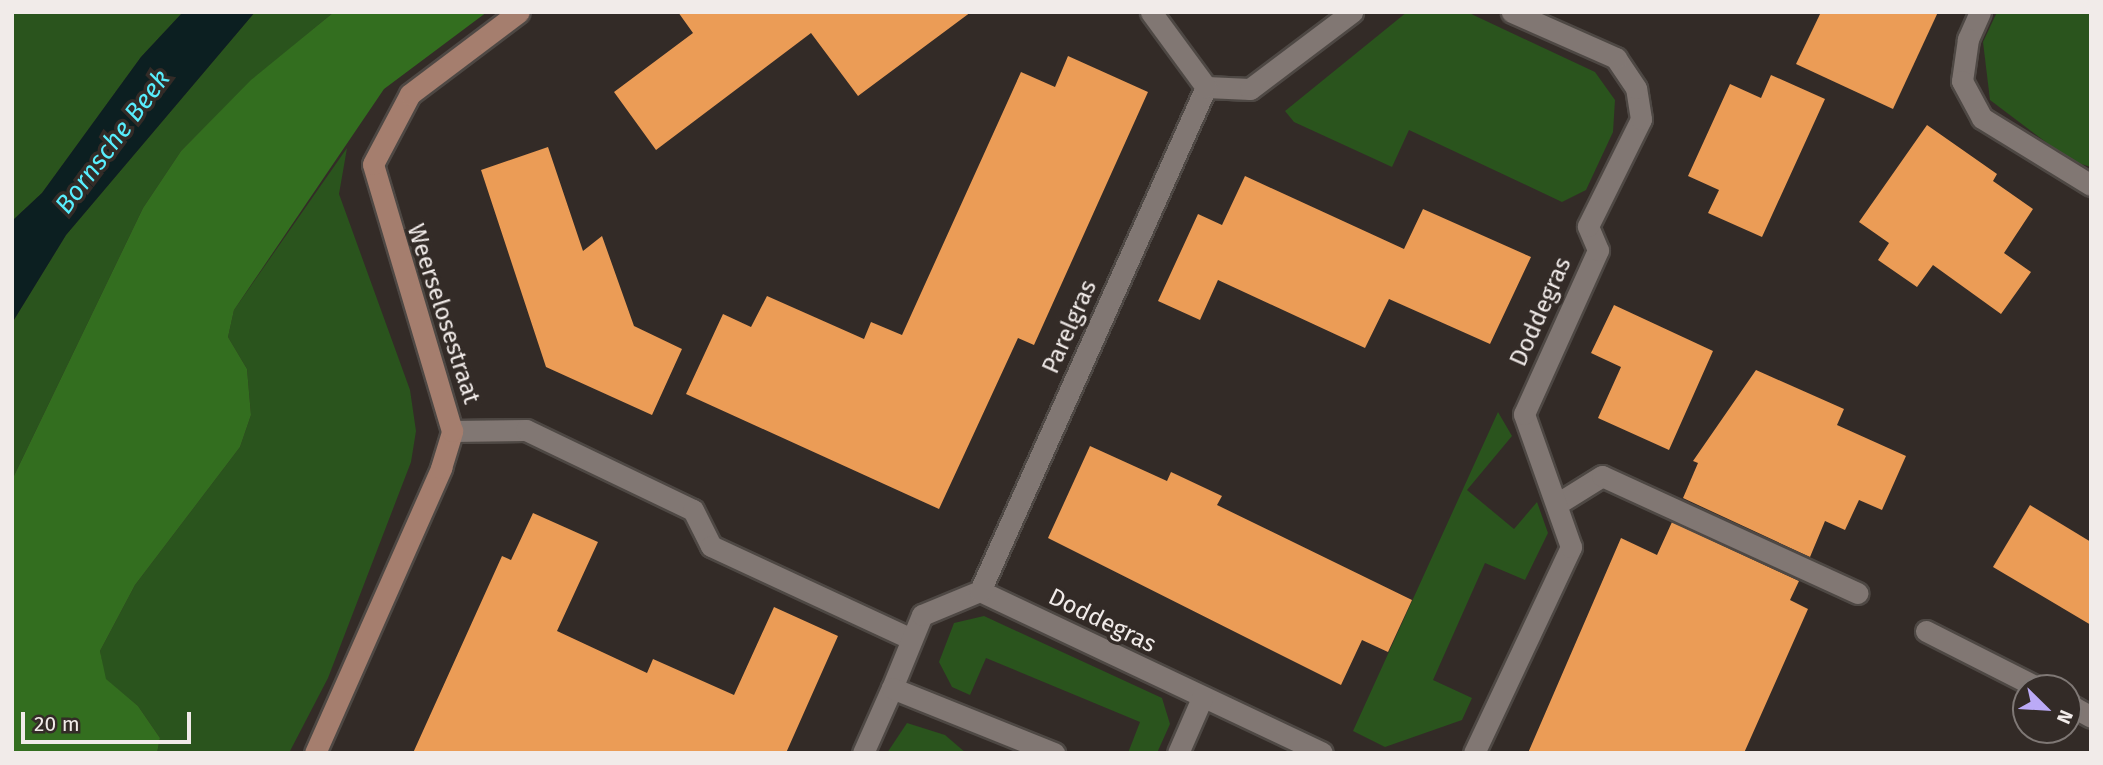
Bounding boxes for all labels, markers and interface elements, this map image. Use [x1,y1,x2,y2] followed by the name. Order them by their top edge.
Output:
[49,64,177,220] water label: Bornsche Beek
[400,221,486,407] street label: Weerselosestraat
[1504,253,1578,371] street label: Doddegras
[1037,276,1103,378] street label: Parelgras
[1043,583,1161,659] street label: Doddegras
[2012,674,2082,744] north arrow
[24,698,194,742] scale bar
[2052,706,2078,727] text: N
[34,711,80,737] text: 20 m

